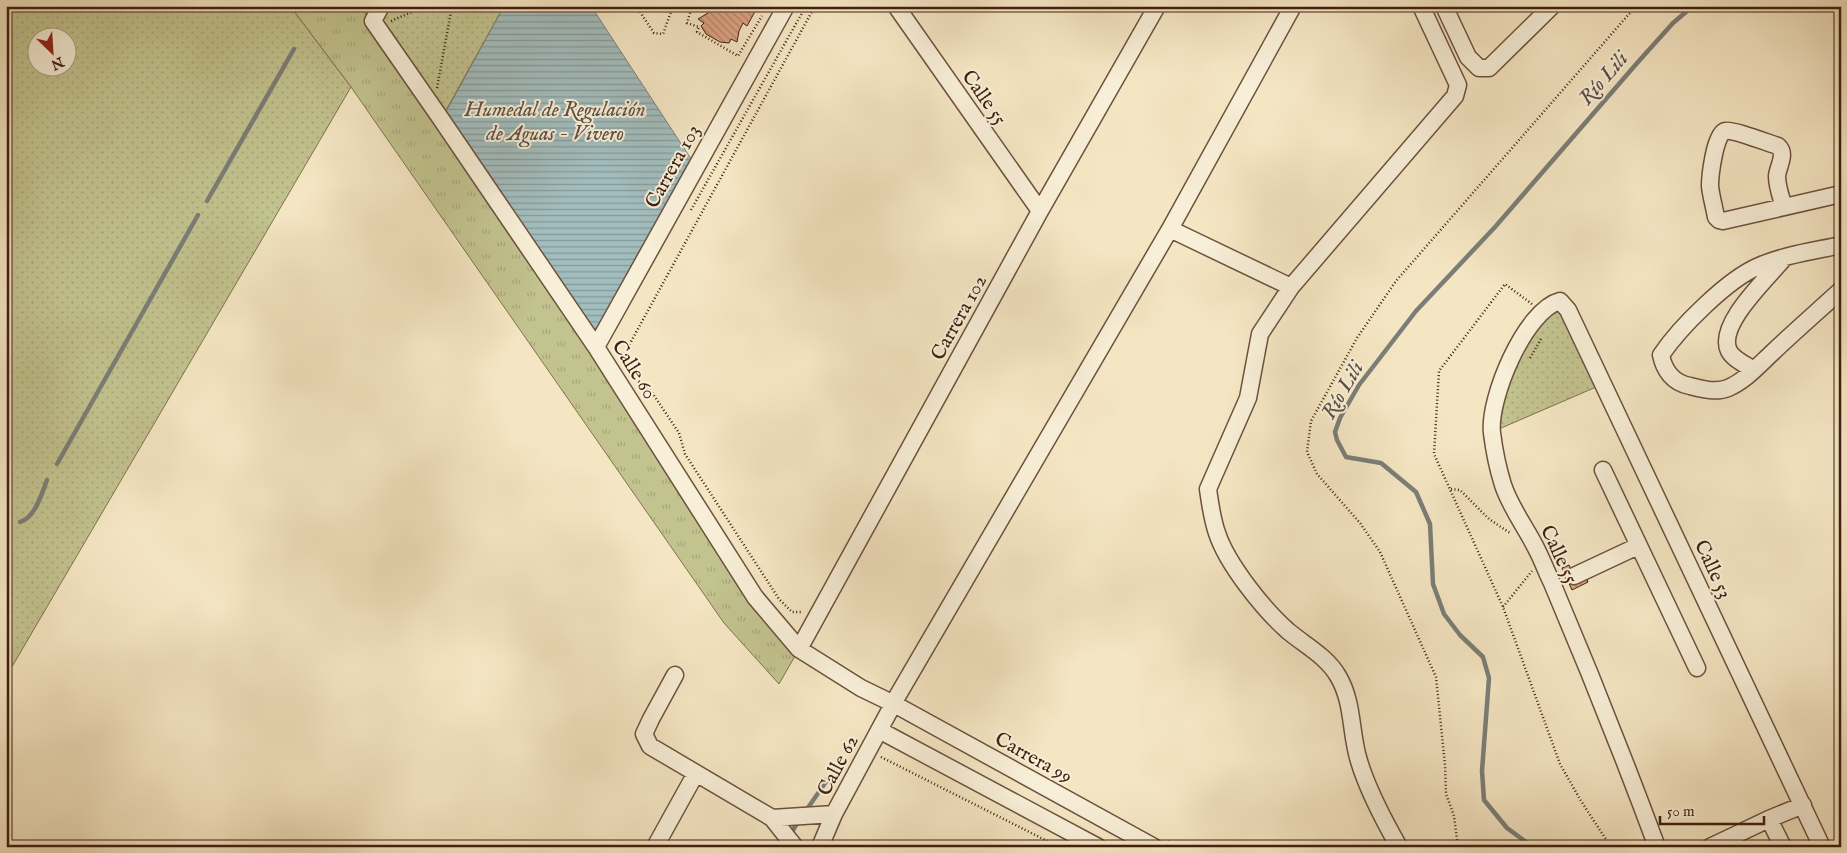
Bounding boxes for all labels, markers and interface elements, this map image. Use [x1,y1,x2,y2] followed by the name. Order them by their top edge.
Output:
[28,28,78,78] north arrow
[1573,45,1636,111] water label: Río Lili
[48,52,67,74] text: N
[956,65,1012,130] street label: Calle 55
[463,97,646,148] water label: Humedal de Regulación de Aguas - Vivero
[640,121,707,213] street label: Carrera 103
[926,271,993,365] street label: Carrera 102
[606,335,662,404] street label: Calle 60
[1316,355,1372,425] water label: Río Lili
[1534,521,1583,588] street label: Calle 55
[1688,536,1737,603] street label: Calle 53
[990,727,1076,790] street label: Carrera 99
[812,731,865,800] street label: Calle 62
[1660,793,1763,825] scale bar
[1667,802,1695,821] text: 50 m

